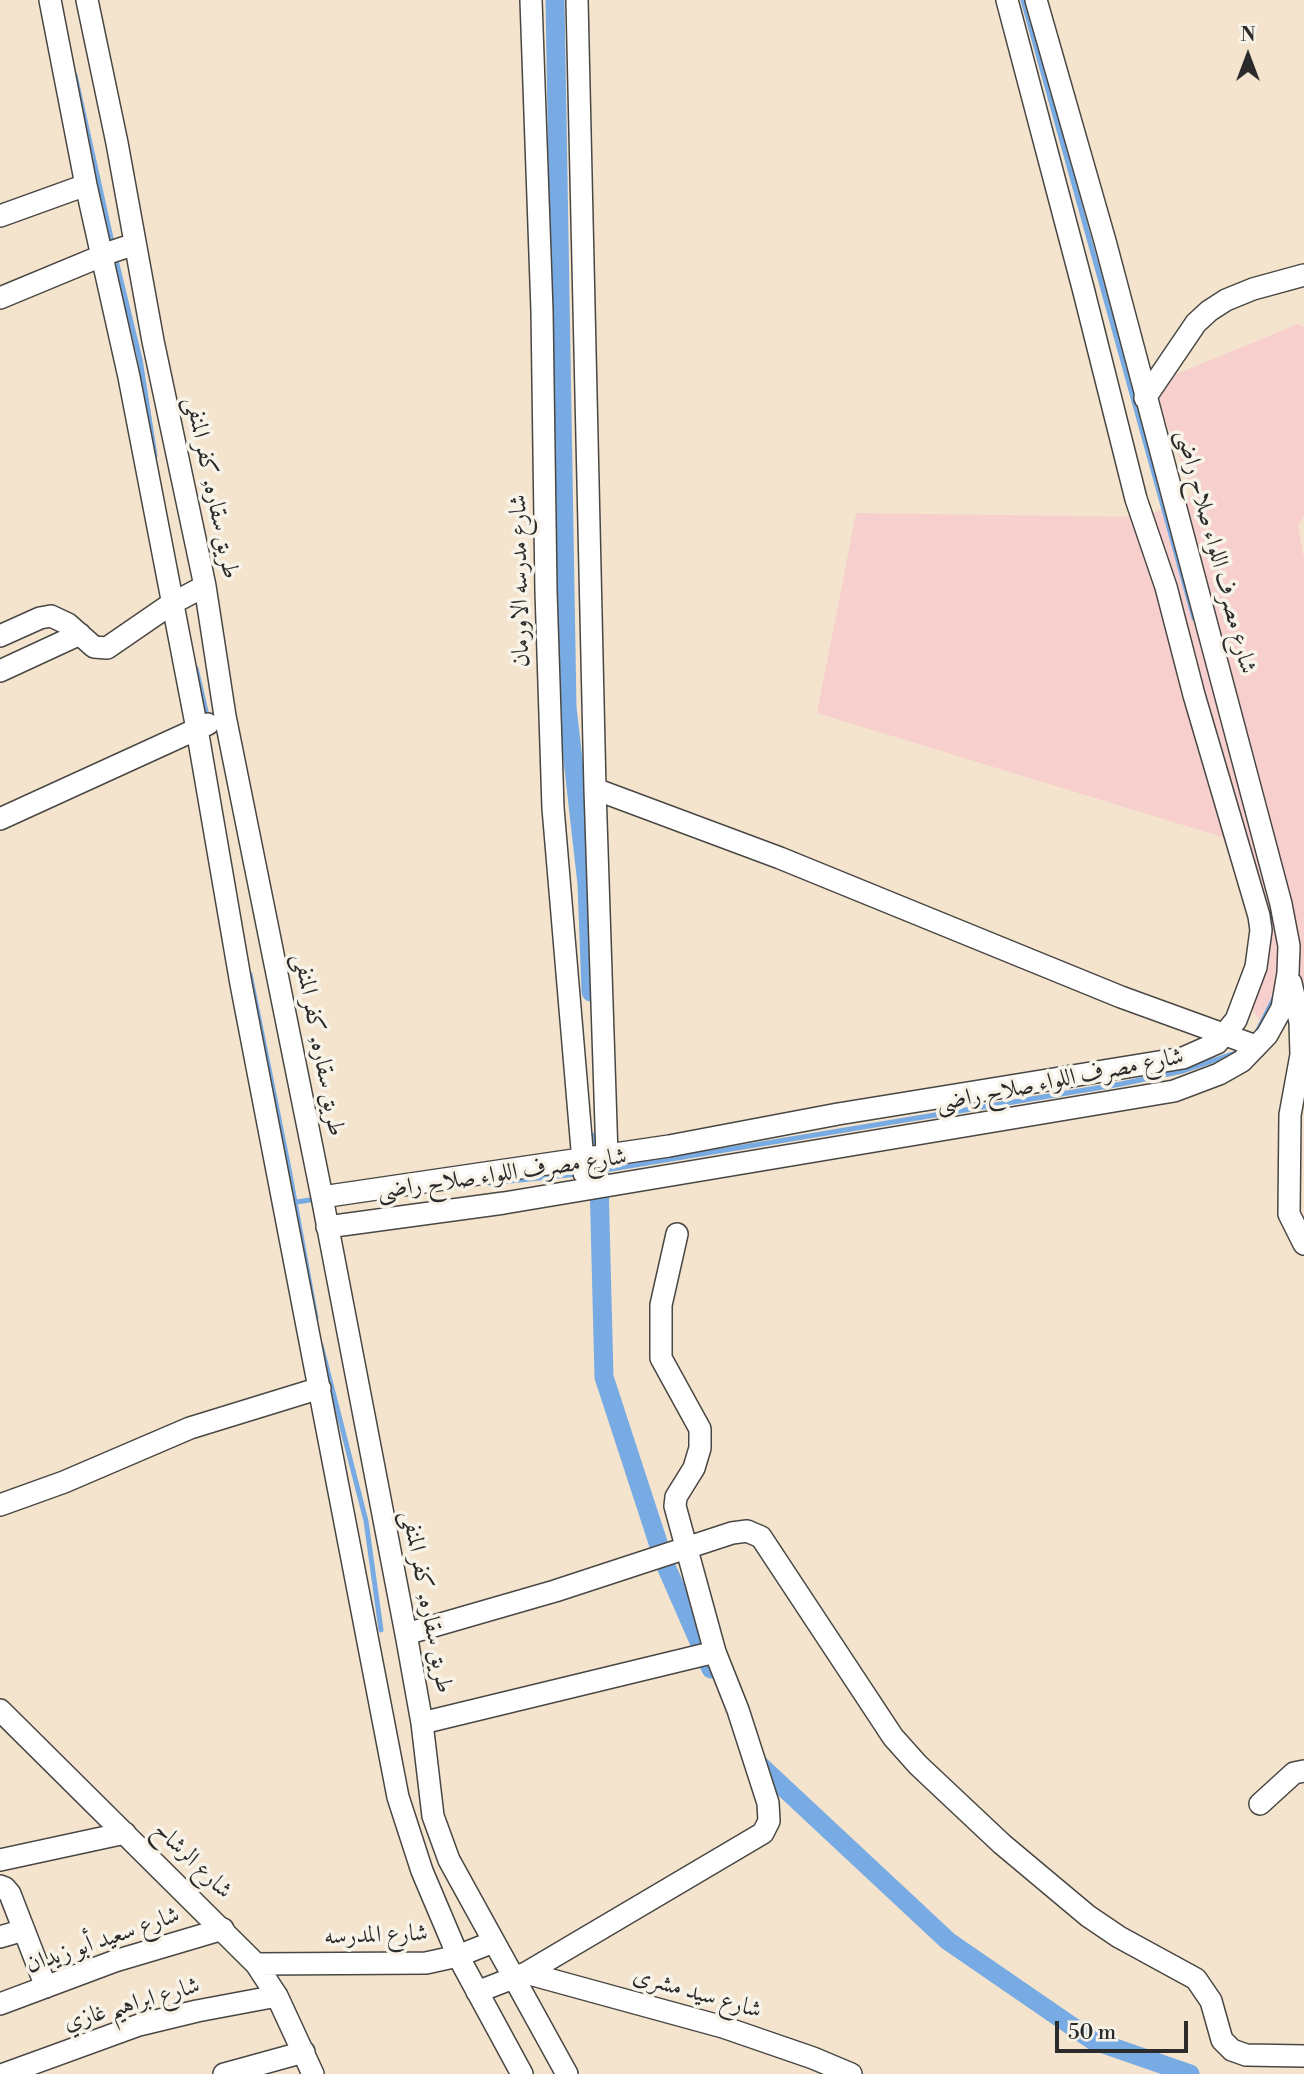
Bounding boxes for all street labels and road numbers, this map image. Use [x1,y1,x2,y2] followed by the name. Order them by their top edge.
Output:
[178,394,244,582] street label: طريق سقاره, كفر المنفى
[1169,427,1261,677] street label: شارع مصرف اللواء صلاح راضى
[505,494,537,668] street label: شارع مدرسه الاورمان
[286,951,350,1139] street label: طريق سقاره, كفر المنفى
[934,1043,1186,1119] street label: شارع مصرف اللواء صلاح راضى
[375,1143,629,1207] street label: شارع مصرف اللواء صلاح راضى
[394,1508,458,1696] street label: طريق سقاره, كفر المنفى
[146,1816,238,1906] street label: شارع الرشاح
[22,1901,184,1981] street label: شارع سعيد أبو زيدان
[324,1920,428,1952] street label: شارع المدرسه
[629,1962,765,2026] street label: شارع سيد مشرى
[61,1972,203,2038] street label: شارع ابراهيم غازي

